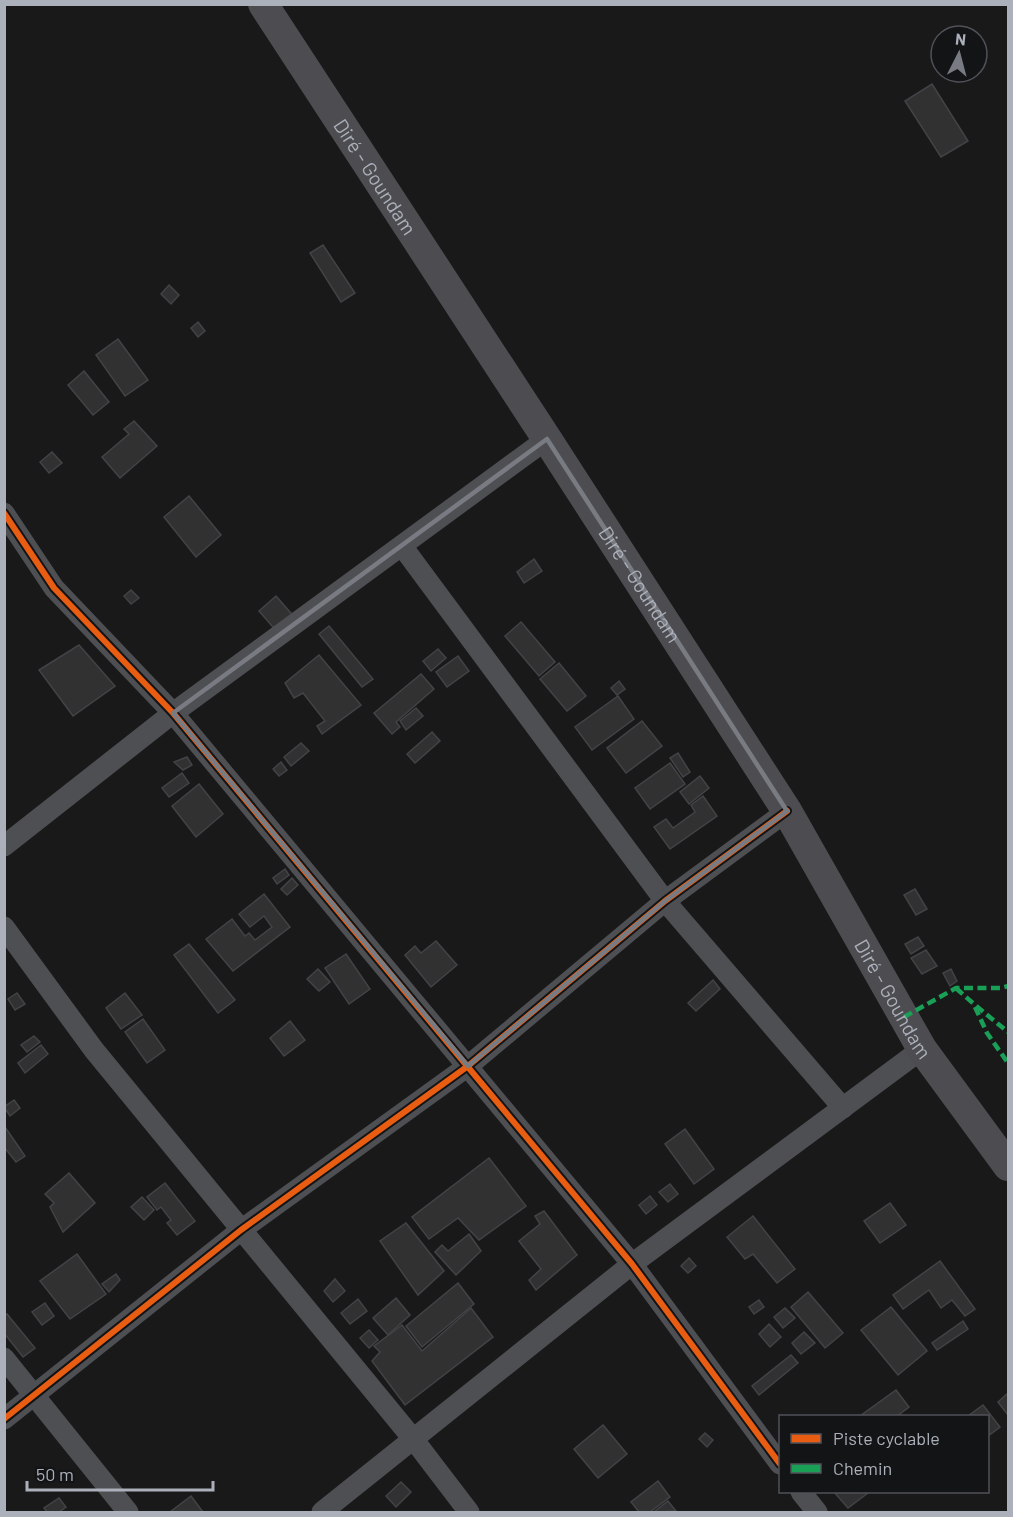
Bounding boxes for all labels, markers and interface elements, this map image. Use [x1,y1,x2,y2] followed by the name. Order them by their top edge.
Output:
[929,24,989,84] north arrow
[954,29,967,49] text: N
[329,114,422,239] street label: Diré - Goundam
[594,521,687,647] street label: Diré - Goundam
[850,935,937,1063] street label: Diré - Goundam
[779,1415,989,1493] legend
[833,1427,940,1449] text: Piste cyclable
[27,1454,213,1492] scale bar
[833,1457,892,1479] text: Chemin
[36,1463,74,1485] text: 50 m

